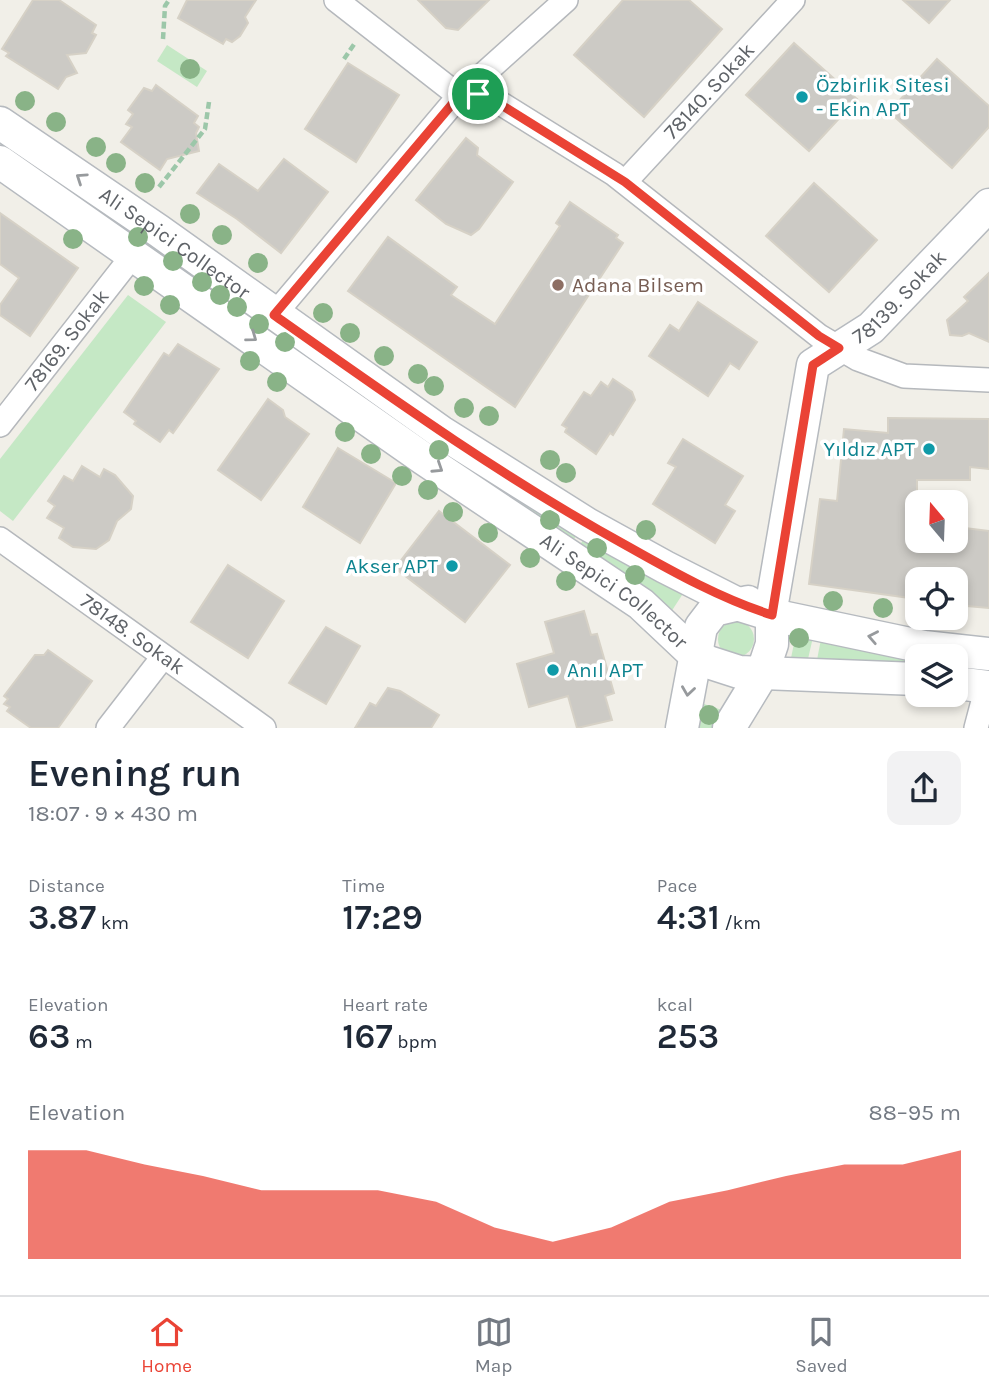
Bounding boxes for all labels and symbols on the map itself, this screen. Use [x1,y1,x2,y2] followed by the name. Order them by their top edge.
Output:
[659,38,759,144] street label: 78140. Sokak
[448,64,508,124] pin
[816,73,950,121] place label: Özbirlik Sitesi - Ekin APT
[794,89,810,105] marker: Özbirlik Sitesi - Ekin APT
[76,173,89,186] one-way arrow
[95,182,255,304] street label: Ali Sepici Collector
[848,245,951,349] street label: 78139. Sokak
[572,273,704,297] place label: Adana Bilsem
[550,277,566,293] marker: Adana Bilsem
[20,284,114,395] street label: 78169. Sokak
[244,329,257,341] one-way arrow
[823,437,915,461] place label: Yıldız APT
[921,441,937,457] marker: Yıldız APT
[430,460,443,472] one-way arrow
[905,490,968,553] north arrow
[536,528,693,654] street label: Ali Sepici Collector
[346,554,438,578] place label: Akser APT
[444,558,460,574] marker: Akser APT
[76,588,189,679] street label: 78148. Sokak
[867,630,879,645] one-way arrow
[567,658,644,682] place label: Anıl APT
[545,662,561,678] marker: Anıl APT
[681,685,696,697] one-way arrow

